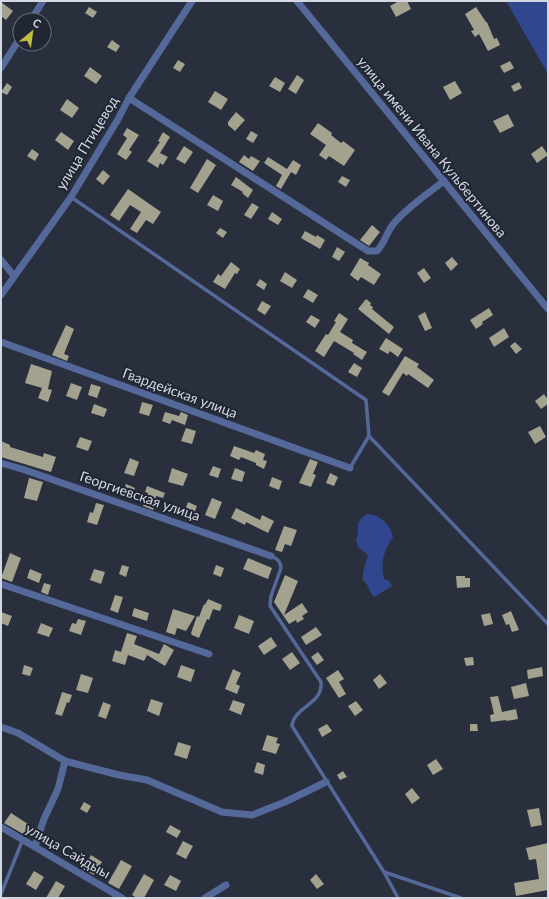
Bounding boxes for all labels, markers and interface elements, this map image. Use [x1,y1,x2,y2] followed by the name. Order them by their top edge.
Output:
[12,12,52,52] north arrow
[31,15,44,31] text: С
[354,53,511,241] street label: улица имени Ивана Кульбертинова
[52,93,121,193] street label: улица Птицевод
[120,364,240,421] street label: Гвардейская улица
[78,467,203,524] street label: Георгиевская улица
[23,819,114,882] street label: улица Сайдыы

